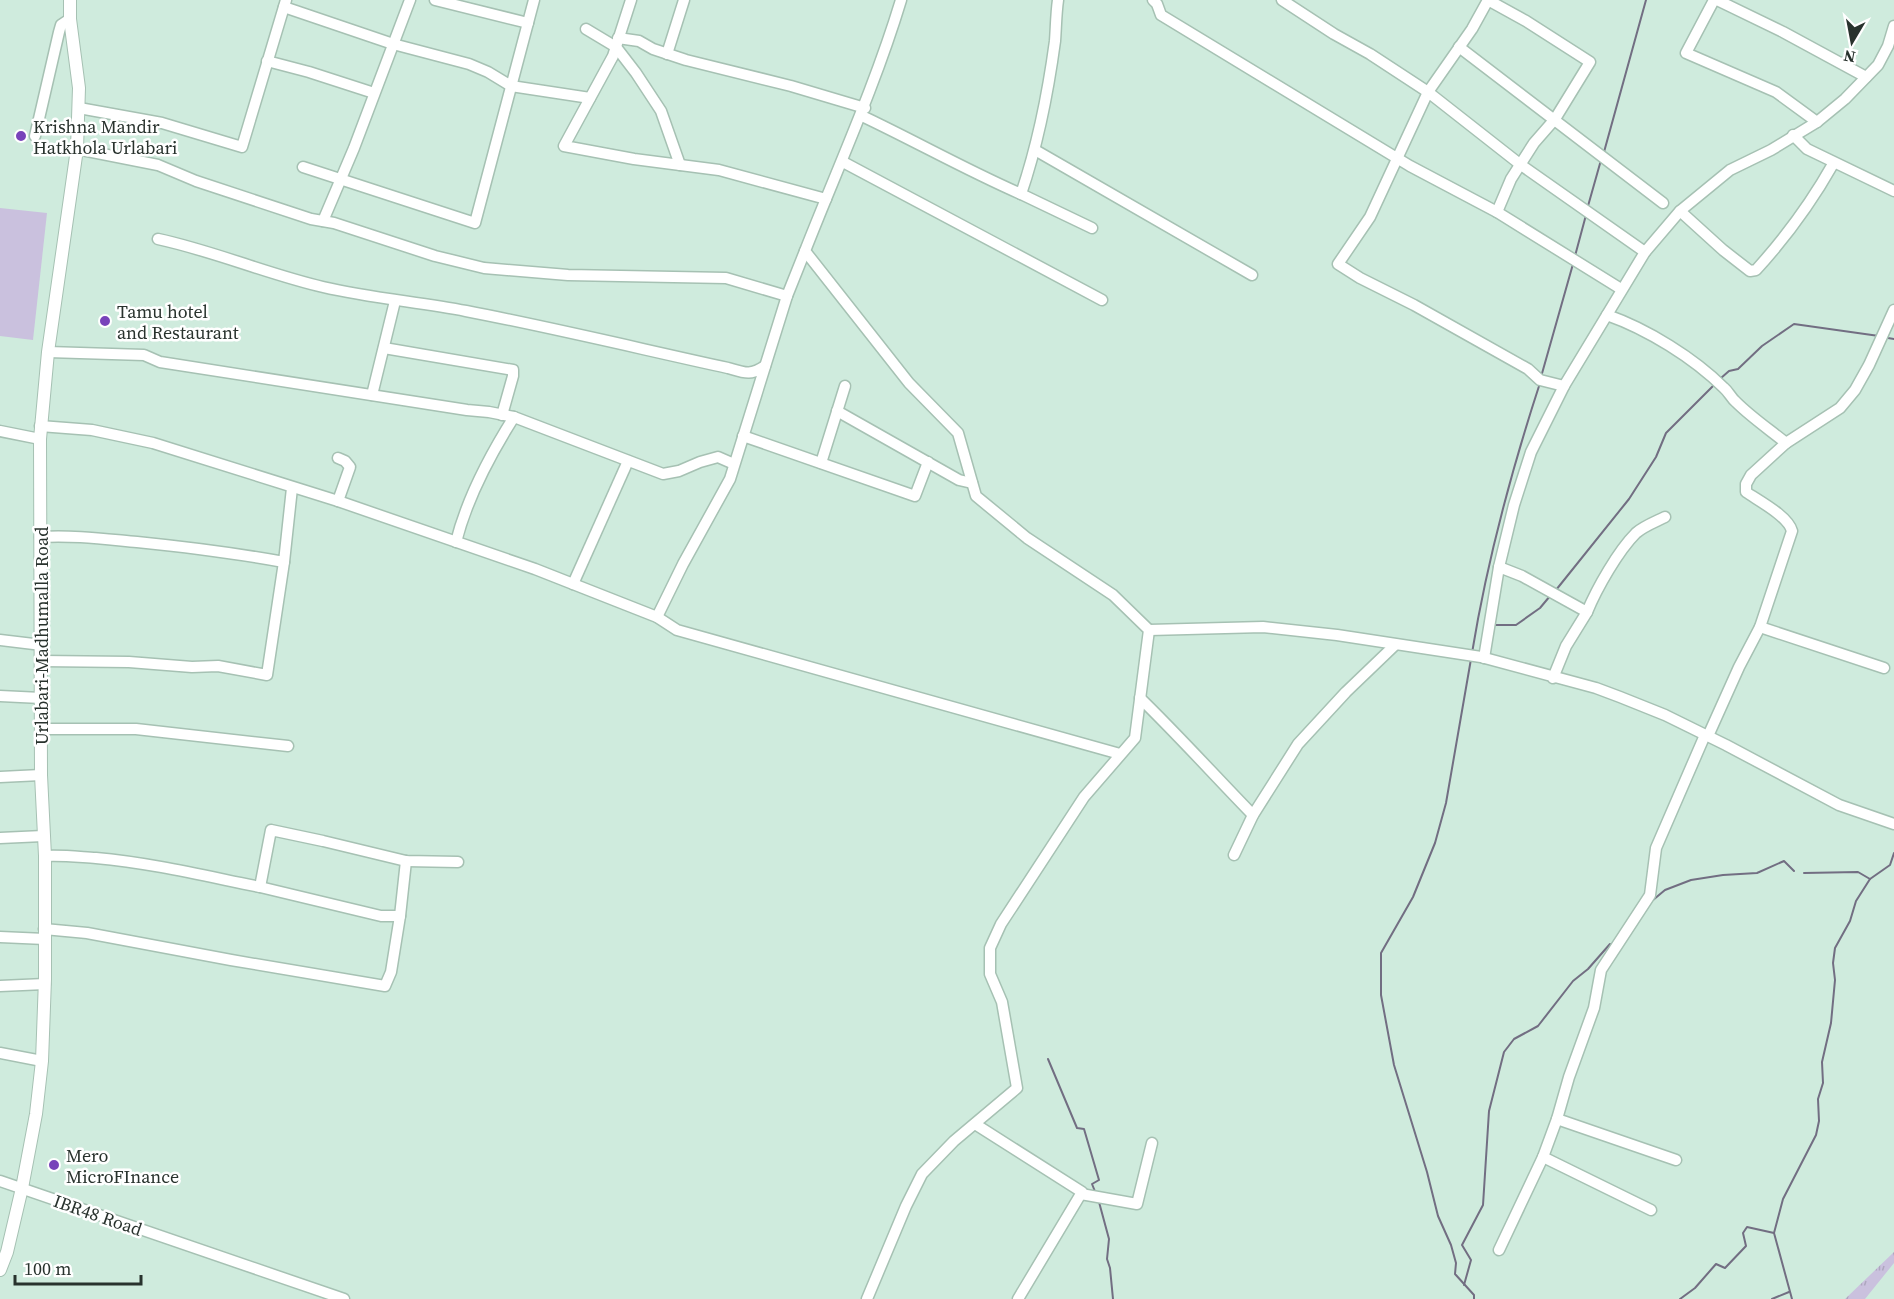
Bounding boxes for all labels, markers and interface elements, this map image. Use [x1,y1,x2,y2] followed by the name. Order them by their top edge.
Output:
[1822,12,1882,72] north arrow
[1841,45,1857,69] text: N
[33,114,178,160] place label: Krishna Mandir Hatkhola Urlabari
[14,129,28,143] marker: Krishna Mandir Hatkhola Urlabari
[117,299,239,345] place label: Tamu hotel and Restaurant
[98,314,112,328] marker: Tamu hotel and Restaurant
[29,527,54,745] street label: Urlabari-Madhumalla Road
[66,1143,179,1189] place label: Mero MicroFInance
[47,1158,61,1172] marker: Mero MicroFInance
[50,1188,146,1242] street label: IBR48 Road
[15,1248,141,1286] scale bar
[24,1256,71,1281] text: 100 m

